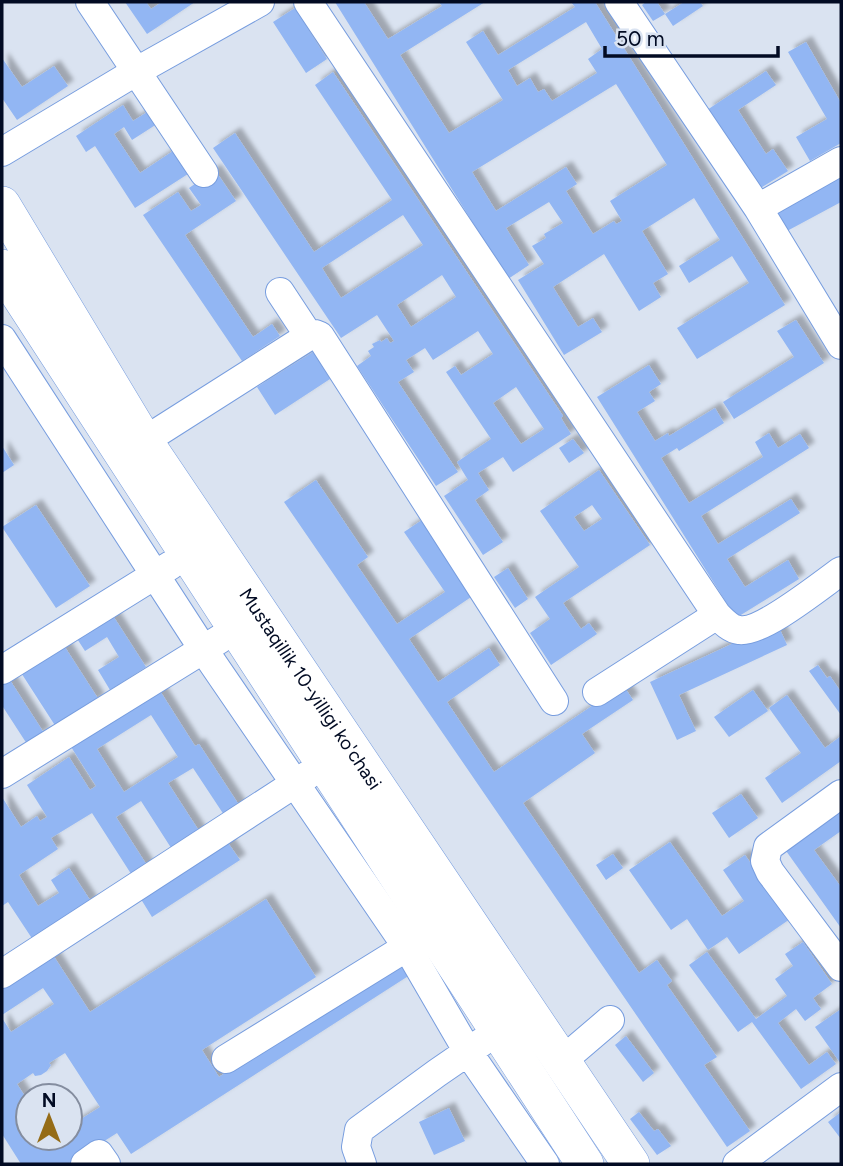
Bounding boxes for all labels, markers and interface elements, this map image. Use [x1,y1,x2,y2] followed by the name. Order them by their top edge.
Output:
[605,14,778,58] scale bar
[616,26,665,51] text: 50 m
[235,584,387,794] street label: Mustaqillik 10-yilligi ko'chasi
[14,1082,84,1152] north arrow
[42,1089,56,1112] text: N

